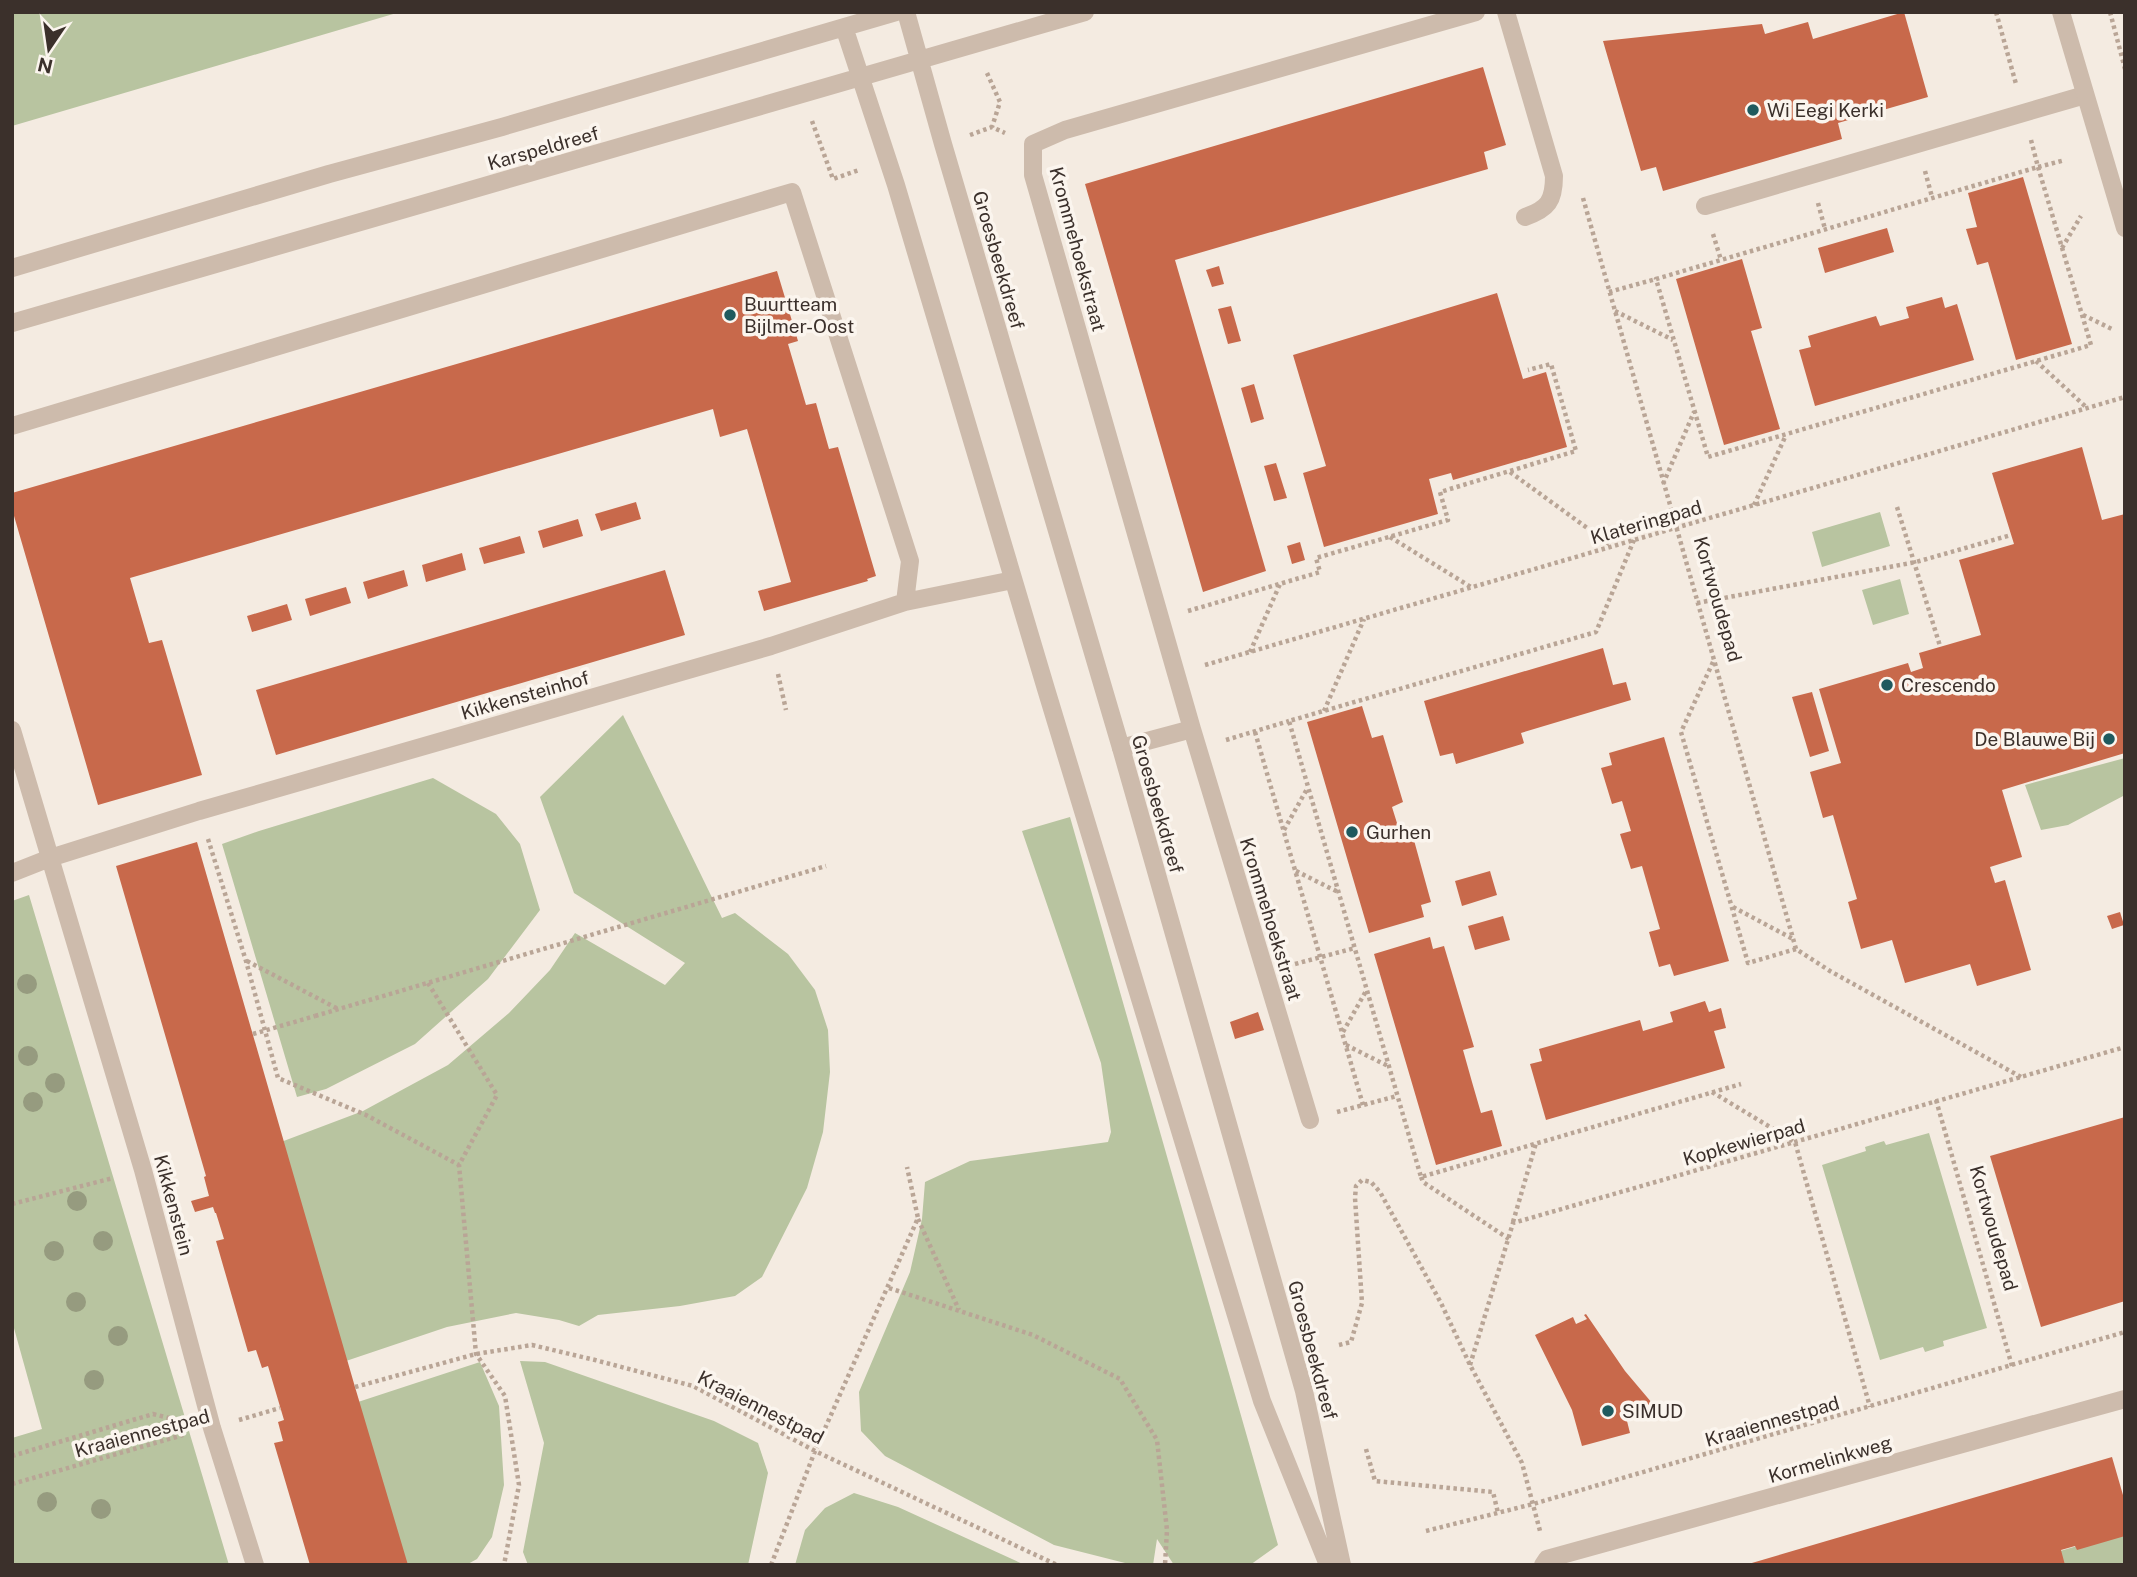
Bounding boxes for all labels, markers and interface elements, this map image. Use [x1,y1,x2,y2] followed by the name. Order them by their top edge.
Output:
[14,14,84,84] north arrow
[35,53,55,78] text: N
[1767,99,1884,121] place label: Wi Eegi Kerki
[1745,102,1761,118] marker: Wi Eegi Kerki
[485,122,601,174] street label: Karspeldreef
[1045,164,1111,334] street label: Krommehoekstraat
[969,188,1029,332] street label: Groesbeekdreef
[744,293,854,337] place label: Buurtteam Bijlmer-Oost
[722,307,738,323] marker: Buurtteam Bijlmer-Oost
[1588,496,1704,548] street label: Klateringpad
[1690,534,1746,664] street label: Kortwoudepad
[458,666,592,724] street label: Kikkensteinhof
[1901,674,1996,696] place label: Crescendo
[1879,677,1895,693] marker: Crescendo
[1974,728,2095,750] place label: De Blauwe Bij
[2101,731,2117,747] marker: De Blauwe Bij
[1128,732,1188,876] street label: Groesbeekdreef
[1366,821,1431,843] place label: Gurhen
[1344,824,1360,840] marker: Gurhen
[1236,835,1306,1003] street label: Krommehoekstraat
[1680,1114,1808,1170] street label: Kopkewierpad
[150,1152,198,1258] street label: Kikkenstein
[1966,1163,2022,1293] street label: Kortwoudepad
[1284,1278,1342,1422] street label: Groesbeekdreef
[694,1366,828,1448] street label: Kraaiennestpad
[1702,1391,1842,1451] street label: Kraaiennestpad
[1622,1400,1683,1422] place label: SIMUD
[1600,1403,1616,1419] marker: SIMUD
[72,1404,212,1462] street label: Kraaiennestpad
[1766,1431,1894,1487] street label: Kormelinkweg

